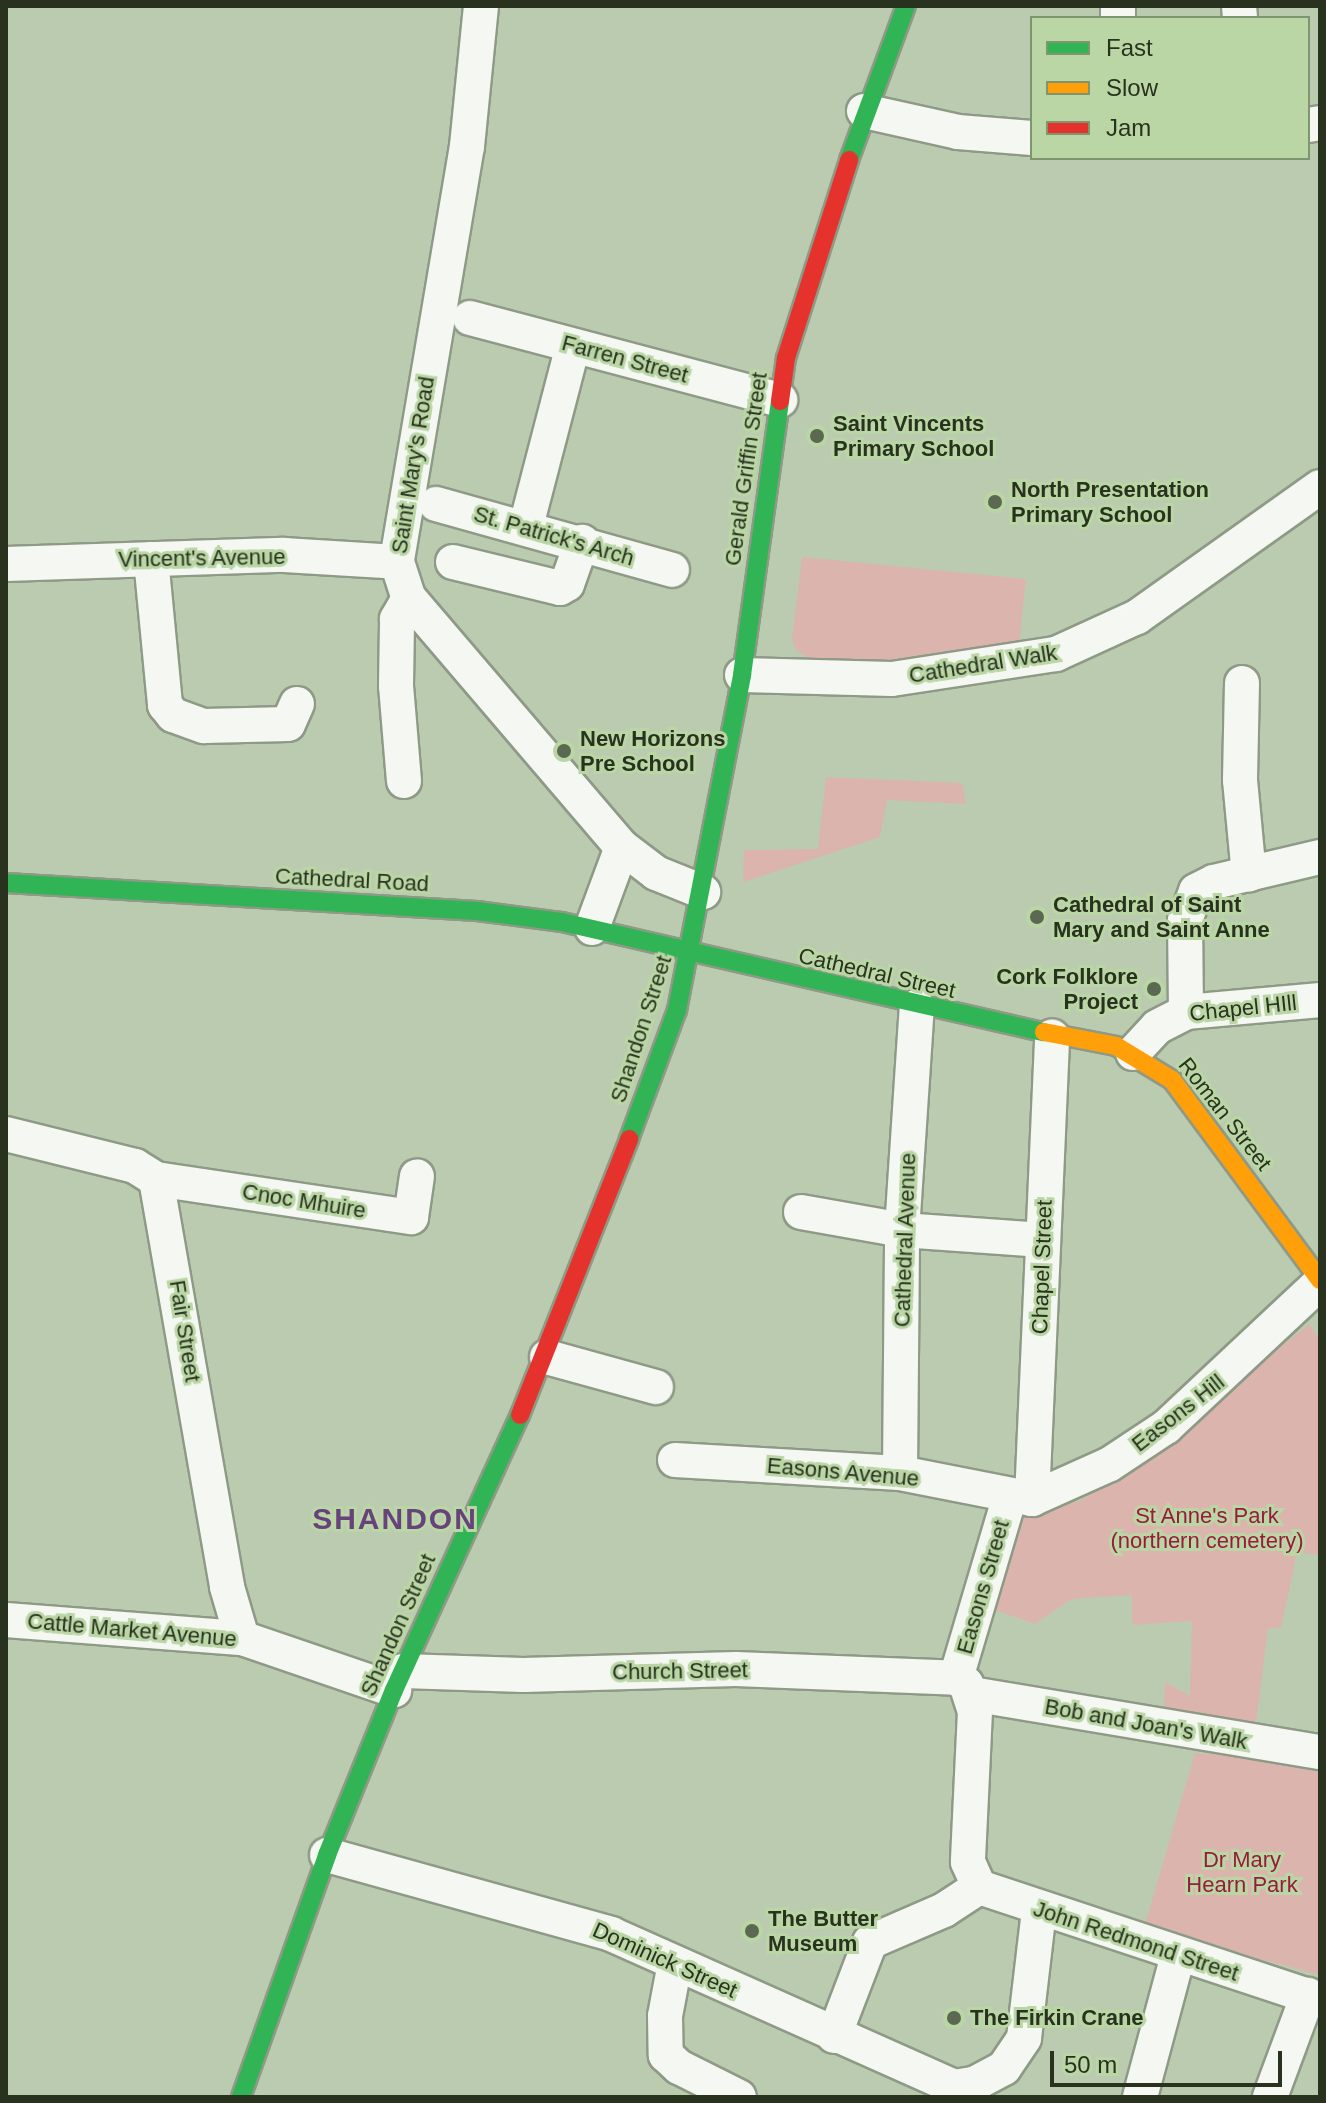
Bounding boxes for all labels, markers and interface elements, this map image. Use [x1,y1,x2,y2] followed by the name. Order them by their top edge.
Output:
[1030,16,1310,160] legend
[1106,34,1153,61] text: Fast
[1106,74,1158,101] text: Slow
[1106,114,1151,141] text: Jam
[559,329,691,389] street label: Farren Street
[719,370,773,568] street label: Gerald Griffin Street
[386,375,440,555] street label: Saint Mary's Road
[833,410,994,462] place label: Saint Vincents Primary School
[808,427,826,445] marker: Saint Vincents Primary School
[1011,476,1209,528] place label: North Presentation Primary School
[986,493,1004,511] marker: North Presentation Primary School
[470,500,638,572] street label: St. Patrick's Arch
[118,543,286,573] street label: Vincent's Avenue
[907,639,1059,689] street label: Cathedral Walk
[580,725,725,776] place label: New Horizons Pre School
[555,742,573,760] marker: New Horizons Pre School
[274,863,430,897] street label: Cathedral Road
[1053,891,1271,942] place label: Cathedral of Saint Mary and Saint Anne
[1028,908,1046,926] marker: Cathedral of Saint Mary and Saint Anne
[796,942,958,1004] street label: Cathedral Street
[605,952,677,1106] street label: Shandon Street
[996,963,1138,1014] place label: Cork Folklore Project
[1145,980,1163,998] marker: Cork Folklore Project
[1188,989,1298,1027] street label: Chapel HIll
[1173,1052,1277,1176] street label: Roman Street
[889,1152,921,1328] street label: Cathedral Avenue
[240,1178,368,1224] street label: Cnoc Mhuire
[1026,1199,1058,1335] street label: Chapel Street
[164,1278,206,1384] street label: Fair Street
[1127,1369,1229,1457] street label: Easons Hill
[765,1452,921,1492] street label: Easons Avenue
[312,1501,478,1537] district label: SHANDON
[1110,1502,1304,1554] park label: St Anne's Park (northern cemetery)
[951,1517,1015,1657] street label: Easons Street
[355,1550,441,1700] street label: Shandon Street
[26,1608,238,1652] street label: Cattle Market Avenue
[612,1657,748,1685] street label: Church Street
[1043,1693,1249,1755] street label: Bob and Joan's Walk
[1186,1846,1298,1898] park label: Dr Mary Hearn Park
[1030,1895,1242,1987] street label: John Redmond Street
[768,1905,878,1956] place label: The Butter Museum
[589,1916,741,2004] street label: Dominick Street
[743,1922,761,1940] marker: The Butter Museum
[970,2005,1144,2031] place label: The Firkin Crane
[945,2009,963,2027] marker: The Firkin Crane
[1054,2035,1286,2085] scale bar
[1064,2051,1117,2078] text: 50 m

